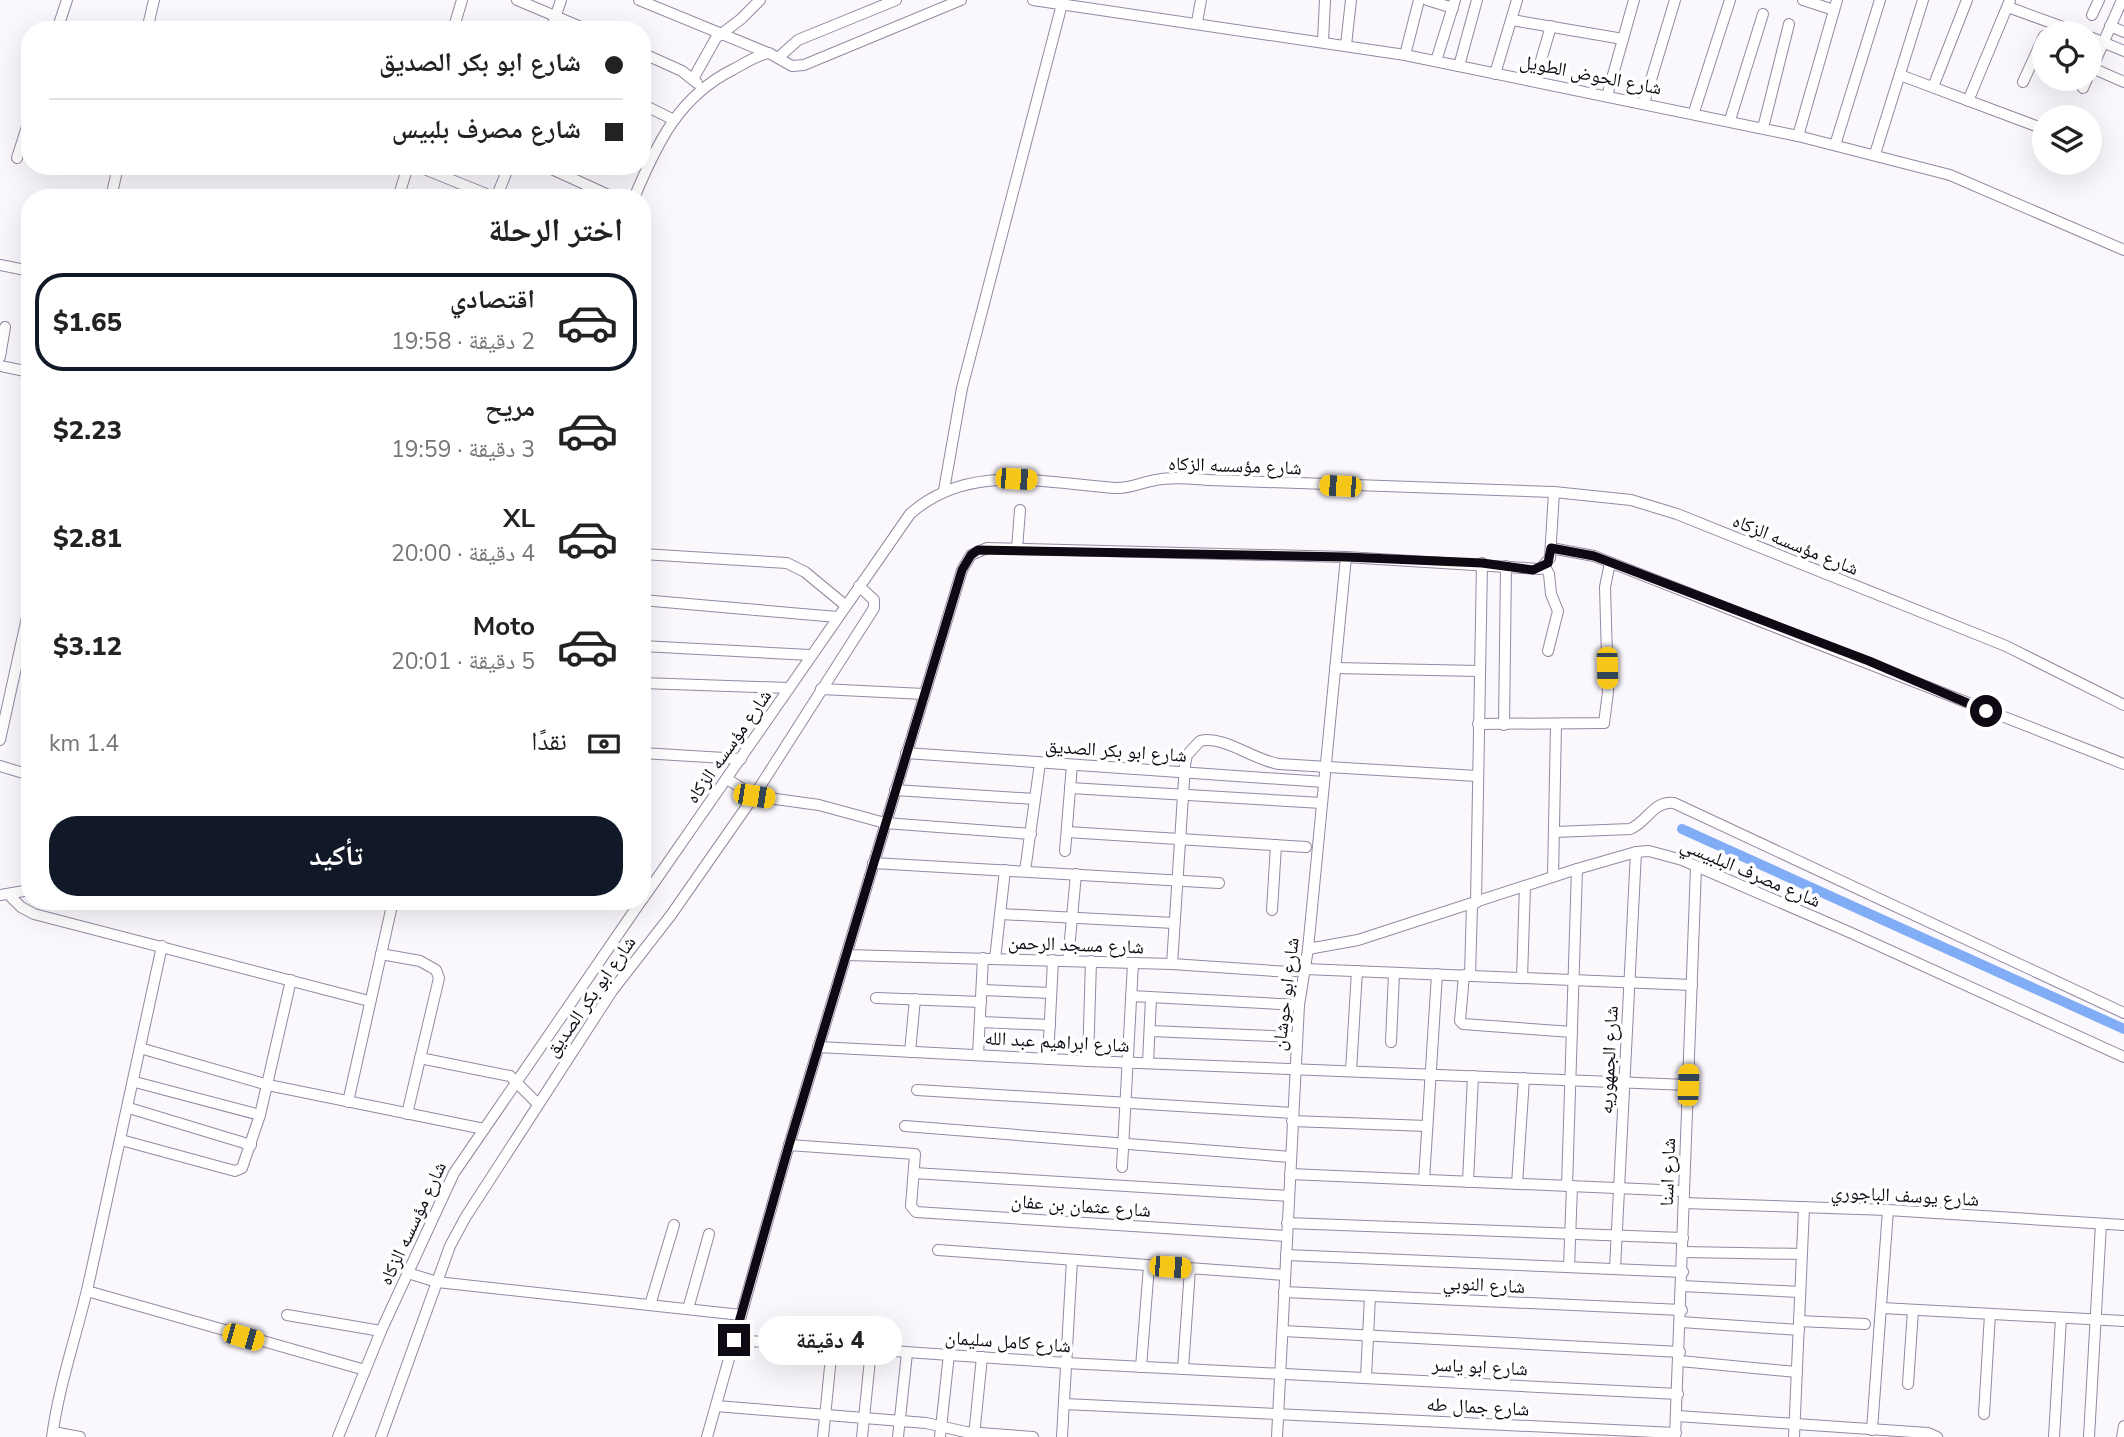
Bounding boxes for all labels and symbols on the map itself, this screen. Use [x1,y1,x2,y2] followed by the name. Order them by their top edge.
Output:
[1518,48,1664,101] street label: شارع الحوض الطويل
[1168,451,1302,481] street label: شارع مؤسسه الزكاه
[995,467,1038,491] car
[1319,474,1362,498] car
[1729,508,1863,582] street label: شارع مؤسسه الزكاه
[1597,647,1618,689] car
[680,684,778,809] street label: شارع مؤسسه الزكاه
[1970,695,2002,727] route start
[1044,733,1188,769] street label: شارع ابو بكر الصديق
[732,782,777,810] car
[1676,832,1825,916] street label: شارع مصرف البلبيسي
[1008,930,1144,960] street label: شارع مسجد الرحمن
[539,931,642,1062] street label: شارع ابو بكر الصديق
[1266,936,1306,1052] street label: شارع ابو حوشان
[1593,1005,1625,1115] street label: شارع الجمهوريه
[984,1025,1130,1059] street label: شارع ابراهيم عبد الله
[1677,1064,1700,1106] car
[1654,1137,1682,1207] street label: شارع اسنا
[373,1157,453,1290] street label: شارع مؤسسه الزكاه
[1830,1179,1980,1215] street label: شارع يوسف الباجوري
[1010,1188,1152,1224] street label: شارع عثمان بن عفان
[1149,1255,1192,1279] car
[1442,1270,1526,1302] street label: شارع النوبي
[758,1316,902,1364] callout: 4 دقيقة
[220,1321,267,1353] car
[718,1324,750,1356] route end
[944,1325,1072,1359] street label: شارع كامل سليمان
[1430,1351,1529,1382] street label: شارع ابو ياسر
[1426,1391,1530,1423] street label: شارع جمال طه

